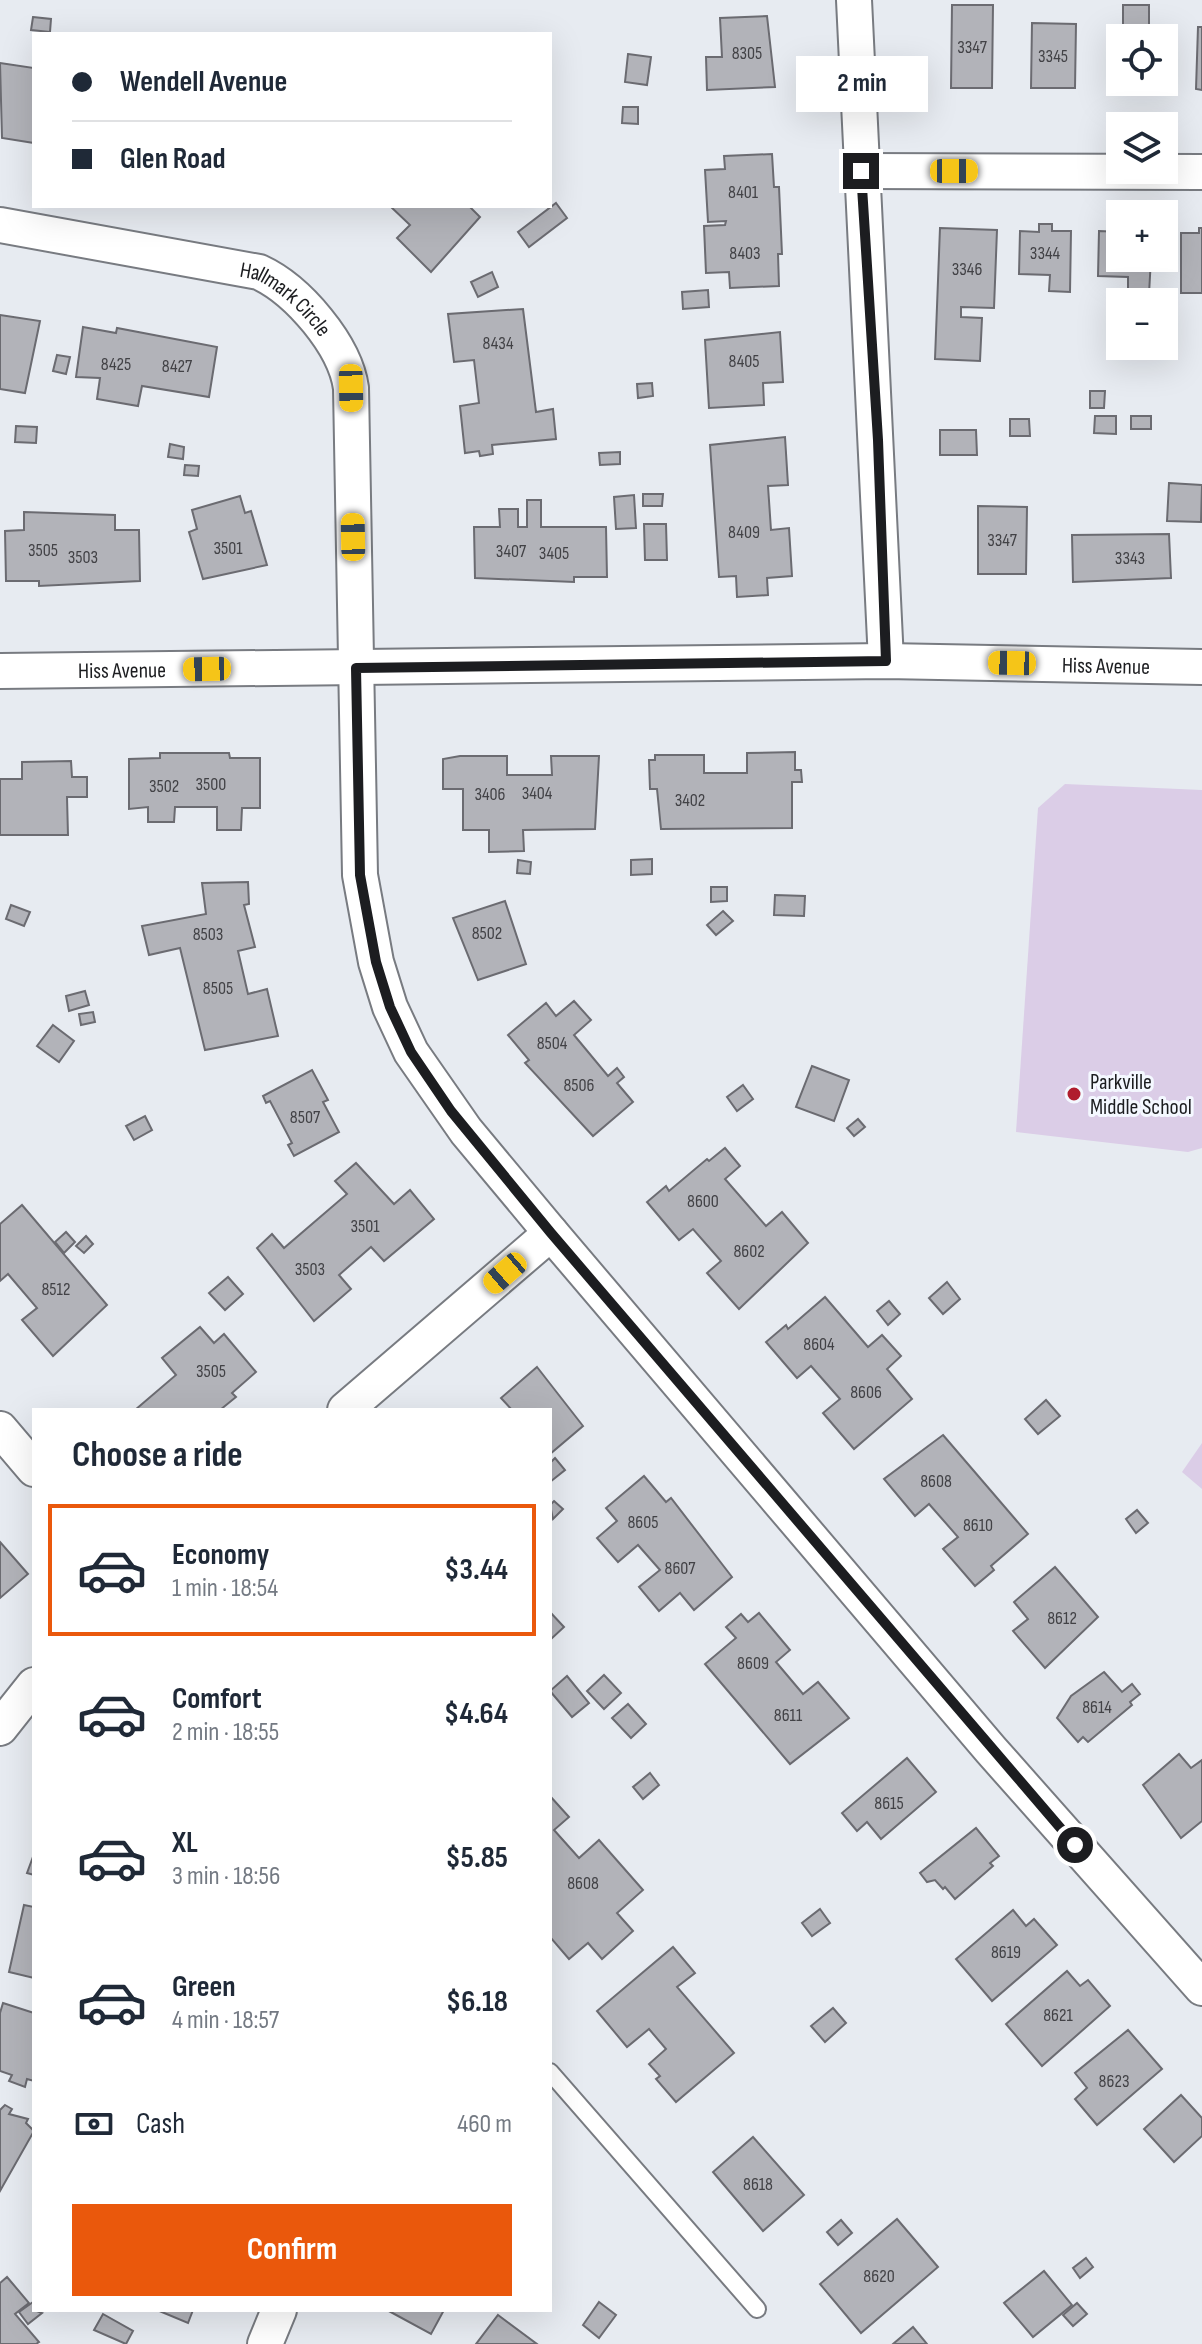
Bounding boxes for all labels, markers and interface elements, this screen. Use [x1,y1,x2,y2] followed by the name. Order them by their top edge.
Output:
[1106,24,1178,360] map controls
[1106,24,1178,96] button: locate
[957,37,988,58] house number: 3347
[732,43,762,64] house number: 8305
[1038,46,1068,67] house number: 3345
[795,55,927,111] callout: 2 min
[120,64,287,100] text: Wendell Avenue
[837,68,887,99] text: 2 min
[1106,112,1178,184] button: layers
[120,141,226,177] text: Glen Road
[843,153,879,189] route end
[930,159,978,183] car
[728,182,759,203] house number: 8401
[1106,200,1178,272] button: +
[729,243,761,264] house number: 8403
[1030,243,1061,264] house number: 3344
[238,257,337,342] street label: Hallmark Circle
[952,259,982,280] house number: 3346
[1106,288,1178,360] button: −
[483,333,514,354] house number: 8434
[728,351,760,372] house number: 8405
[101,354,131,375] house number: 8425
[162,356,193,377] house number: 8427
[339,364,363,412] car
[341,513,365,561] car
[728,522,760,543] house number: 8409
[987,530,1018,551] house number: 3347
[213,538,243,559] house number: 3501
[28,540,58,561] house number: 3505
[496,541,527,562] house number: 3407
[539,543,569,564] house number: 3405
[68,547,98,568] house number: 3503
[1115,548,1145,569] house number: 3343
[988,651,1036,675] car
[1062,652,1150,681] street label: Hiss Avenue
[78,657,166,685] street label: Hiss Avenue
[183,657,231,681] car
[196,774,226,795] house number: 3500
[149,776,179,797] house number: 3502
[522,783,553,804] house number: 3404
[474,784,506,805] house number: 3406
[675,790,705,811] house number: 3402
[472,923,502,944] house number: 8502
[193,924,223,945] house number: 8503
[203,978,233,999] house number: 8505
[537,1033,568,1054] house number: 8504
[1090,1069,1192,1121] place label: Parkville Middle School
[563,1075,595,1096] house number: 8506
[1065,1085,1083,1103] marker: Parkville Middle School
[290,1107,321,1128] house number: 8507
[687,1191,719,1212] house number: 8600
[350,1216,380,1237] house number: 3501
[733,1241,765,1262] house number: 8602
[479,1248,531,1298] car
[295,1259,325,1280] house number: 3503
[41,1279,71,1300] house number: 8512
[803,1334,835,1355] house number: 8604
[196,1361,226,1382] house number: 3505
[850,1382,882,1403] house number: 8606
[72,1434,243,1477] text: Choose a ride
[920,1471,952,1492] house number: 8608
[627,1512,659,1533] house number: 8605
[963,1515,993,1536] house number: 8610
[76,1534,148,1606] icon: car
[172,1537,269,1573] text: Economy
[444,1552,508,1588] text: $3.44
[665,1558,696,1579] house number: 8607
[172,1573,278,1604] text: 1 min · 18:54
[1047,1608,1077,1629] house number: 8612
[737,1653,769,1674] house number: 8609
[76,1678,148,1750] icon: car
[172,1681,262,1717] text: Comfort
[444,1696,508,1732] text: $4.64
[1082,1697,1112,1718] house number: 8614
[774,1705,803,1726] house number: 8611
[172,1717,279,1748] text: 2 min · 18:55
[874,1793,904,1814] house number: 8615
[76,1822,148,1894] icon: car
[172,1825,198,1861] text: XL
[1057,1827,1093,1863] route start
[445,1840,508,1876] text: $5.85
[172,1861,280,1892] text: 3 min · 18:56
[567,1873,599,1894] house number: 8608
[991,1942,1021,1963] house number: 8619
[76,1966,148,2038] icon: car
[172,1969,236,2005] text: Green
[446,1984,508,2020] text: $6.18
[172,2005,279,2036] text: 4 min · 18:57
[1043,2005,1074,2026] house number: 8621
[1099,2071,1129,2092] house number: 8623
[72,2102,116,2146] icon: cash
[136,2106,185,2142] text: Cash
[457,2109,512,2140] text: 460 m
[743,2174,773,2195] house number: 8618
[72,2204,512,2296] button: Confirm
[863,2266,895,2287] house number: 8620

